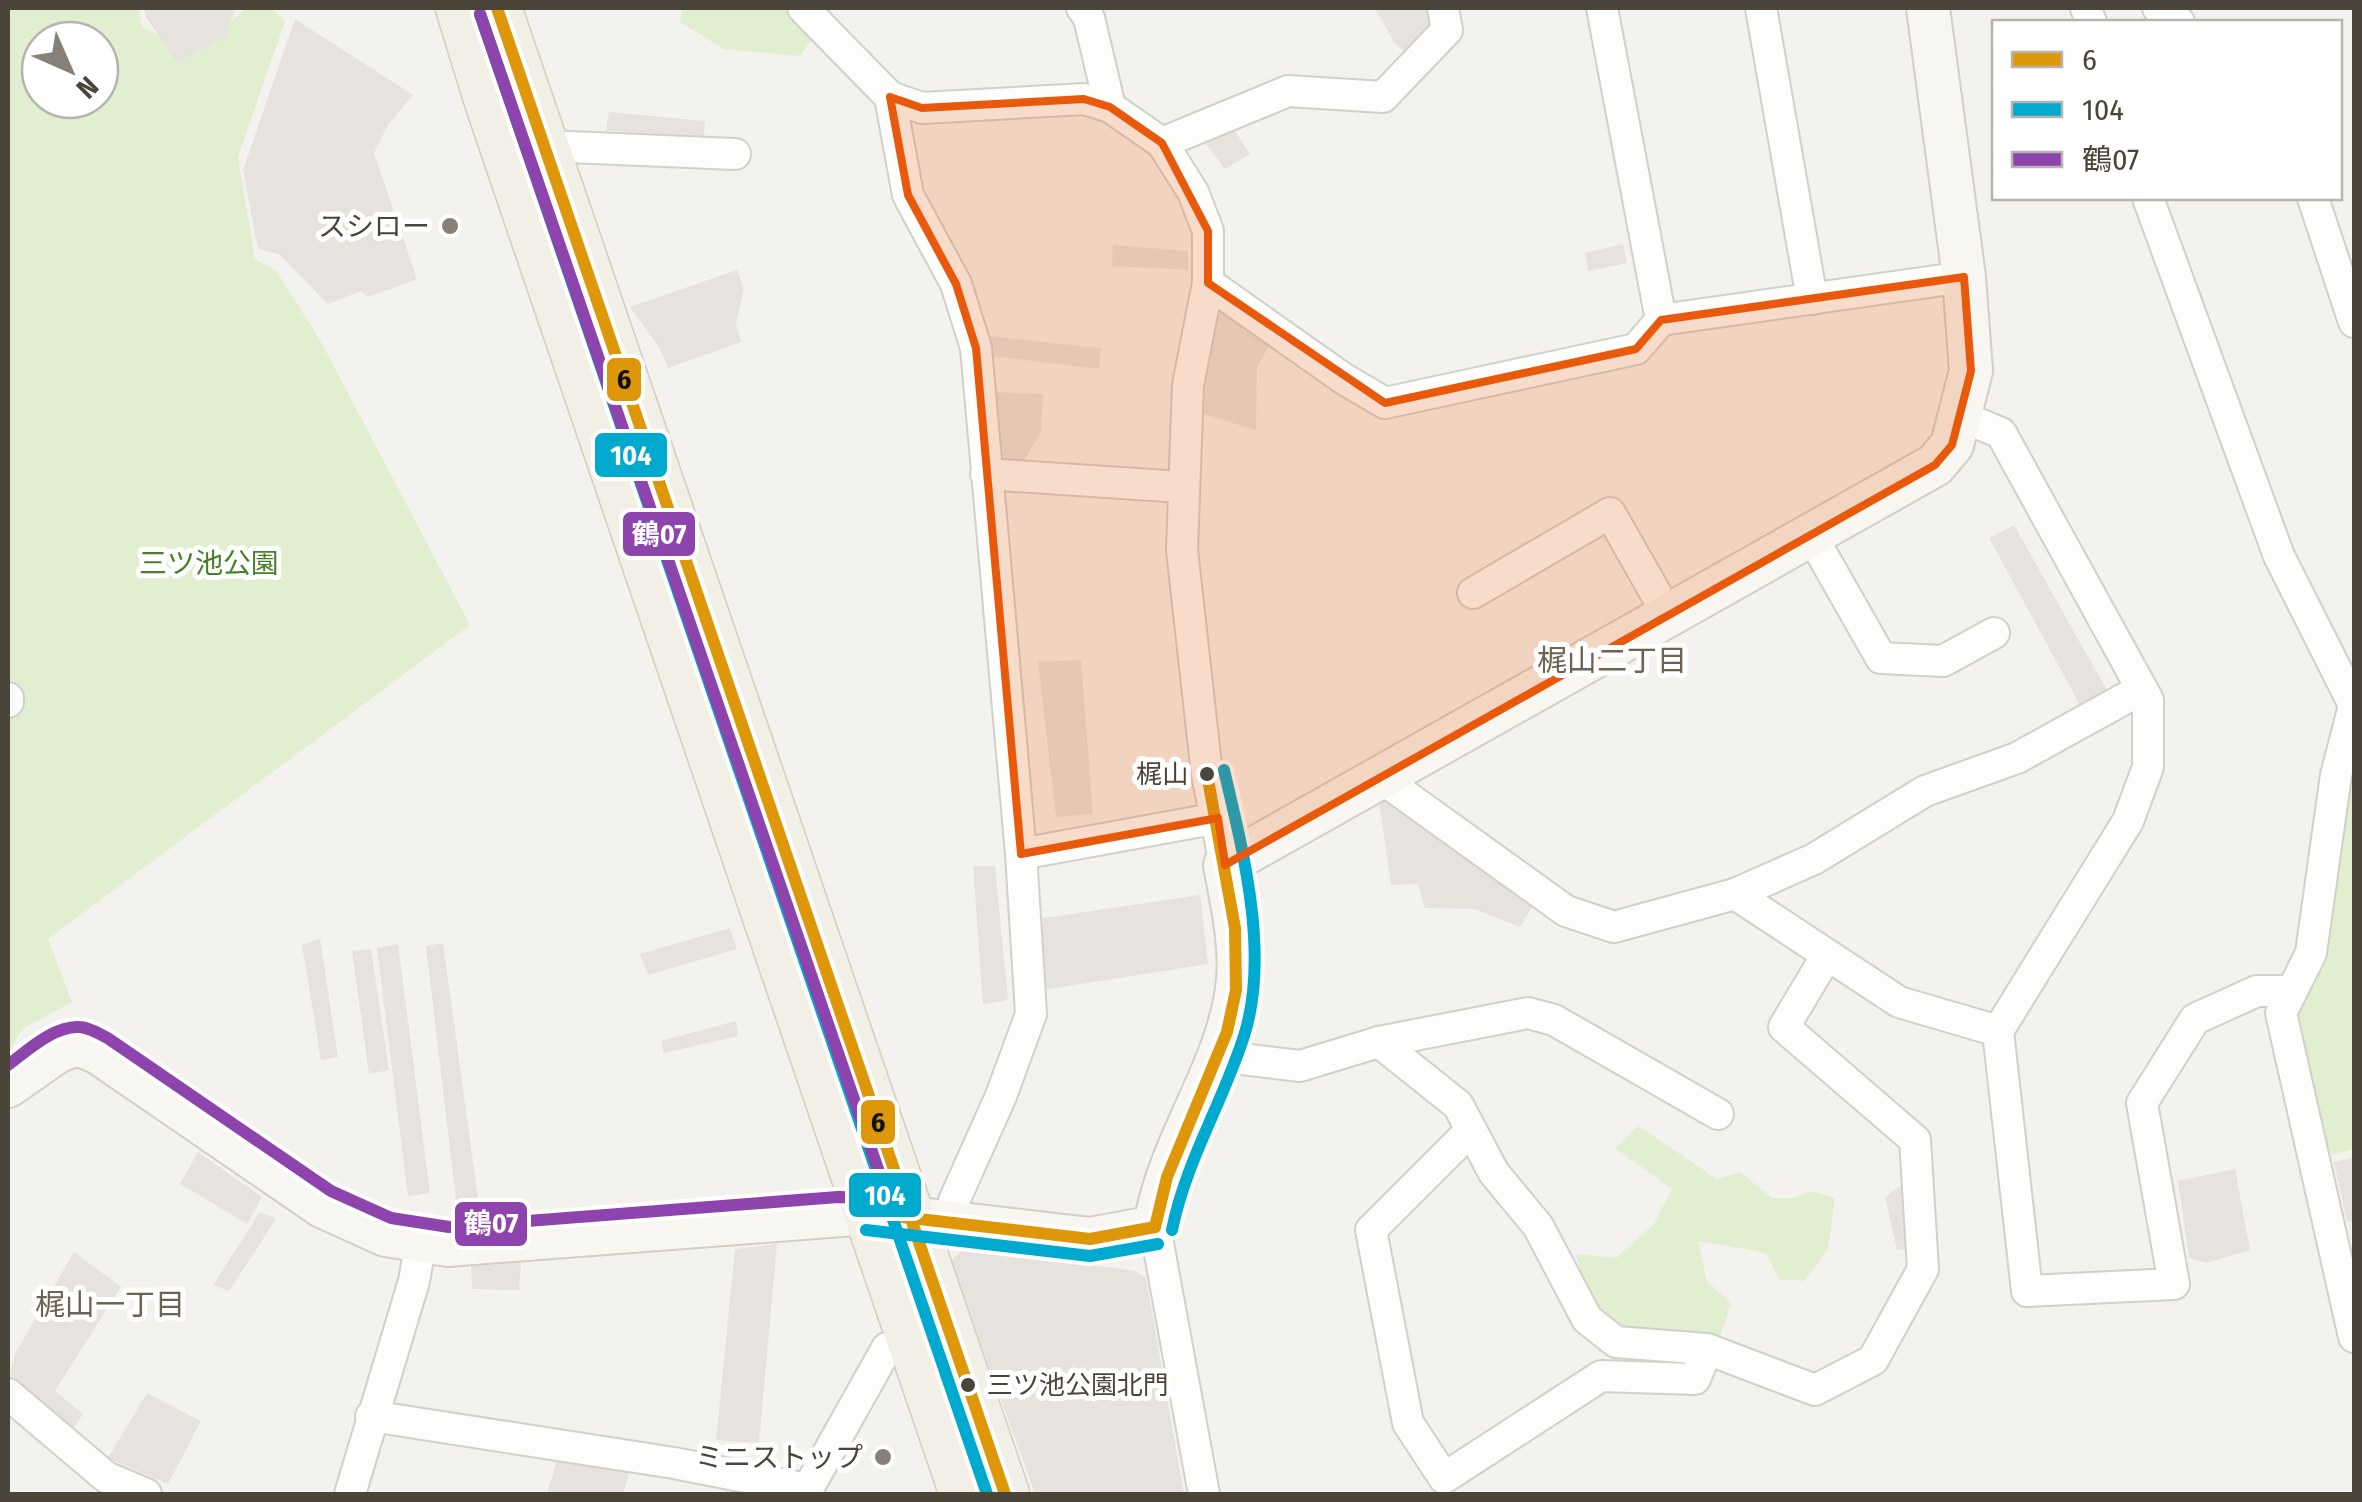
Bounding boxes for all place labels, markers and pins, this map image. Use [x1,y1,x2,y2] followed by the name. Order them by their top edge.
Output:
[318,210,430,243] place label: スシロー
[439,215,461,237] marker: スシロー
[1136,759,1188,790] place label: 梶山
[1197,764,1217,784] marker: 梶山
[987,1370,1169,1401] place label: 三ツ池公園北門
[958,1375,978,1395] marker: 三ツ池公園北門
[695,1441,863,1474] place label: ミニストップ
[872,1446,894,1468] marker: ミニストップ

